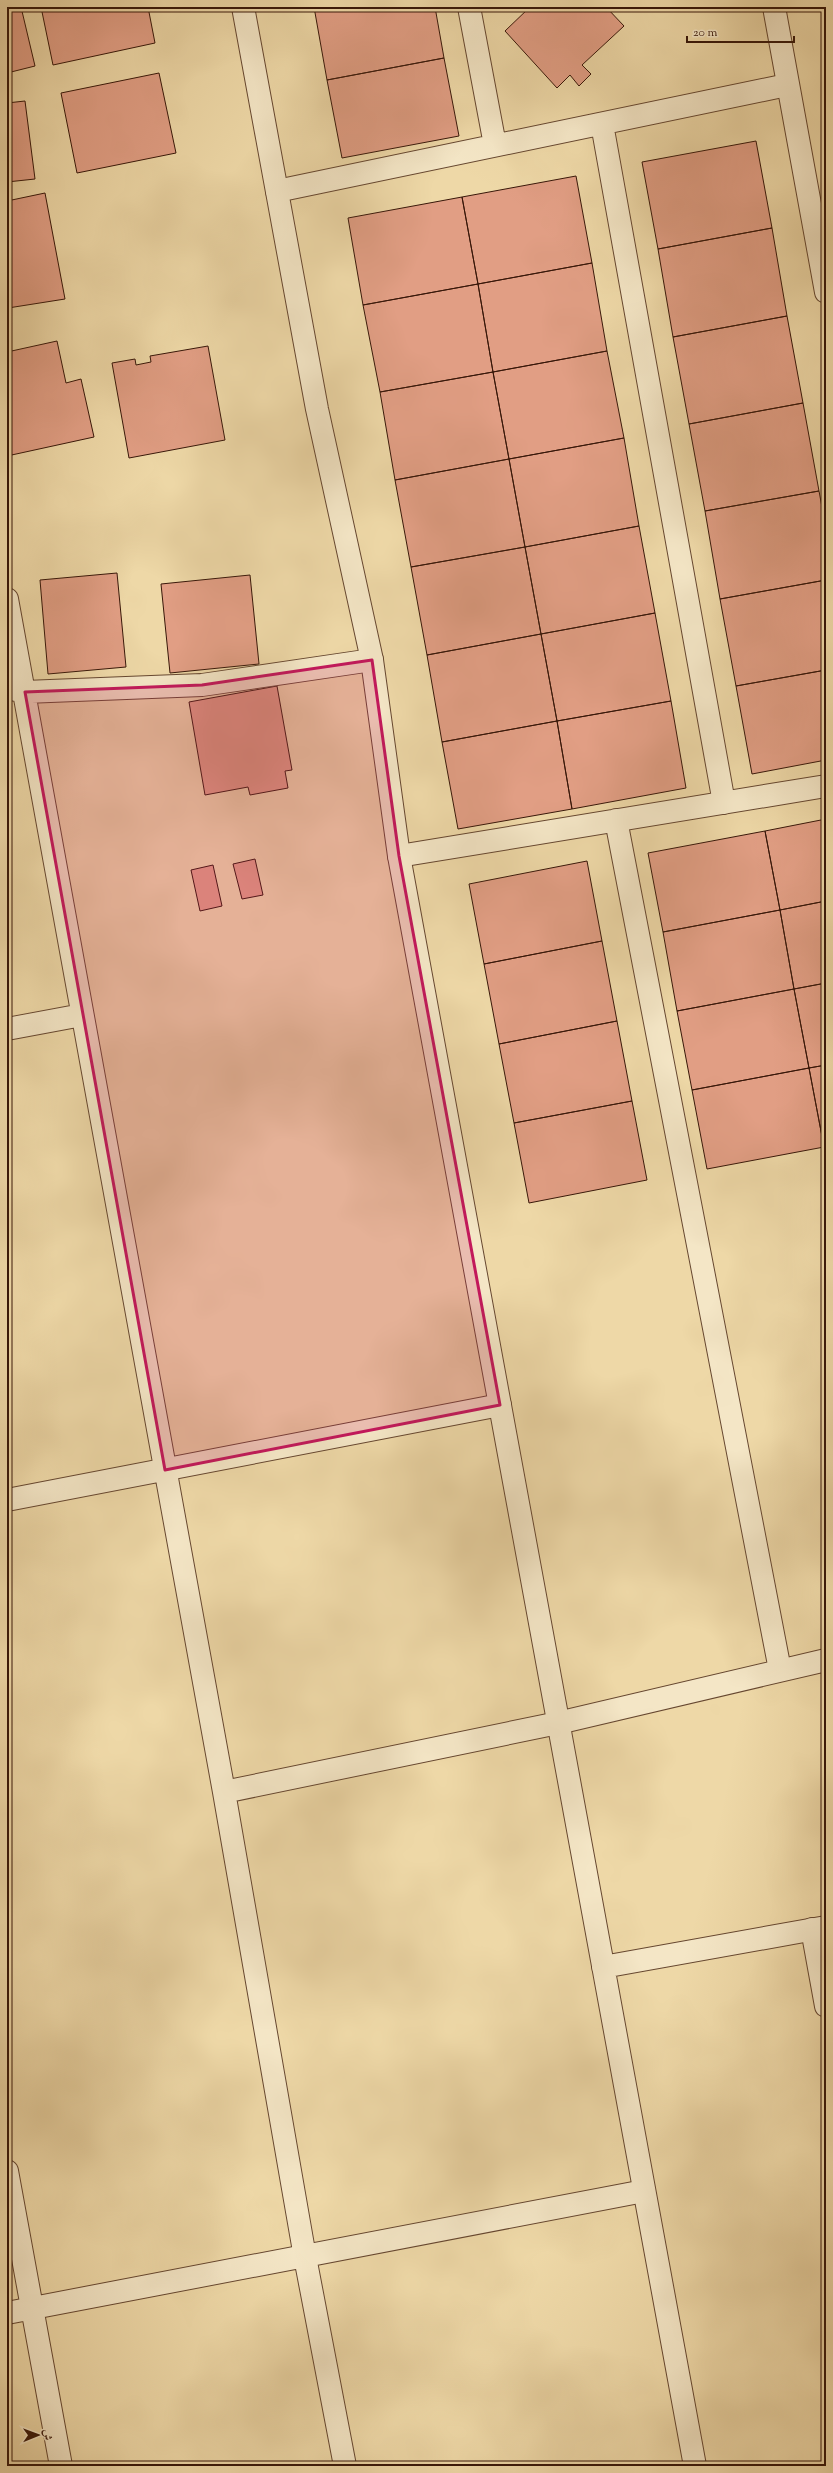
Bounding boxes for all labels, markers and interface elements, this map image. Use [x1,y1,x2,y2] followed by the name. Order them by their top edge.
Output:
[687,18,794,44] scale bar
[693,24,718,42] text: 20 m
[18,2415,58,2455] north arrow
[39,2429,55,2441] text: ش

